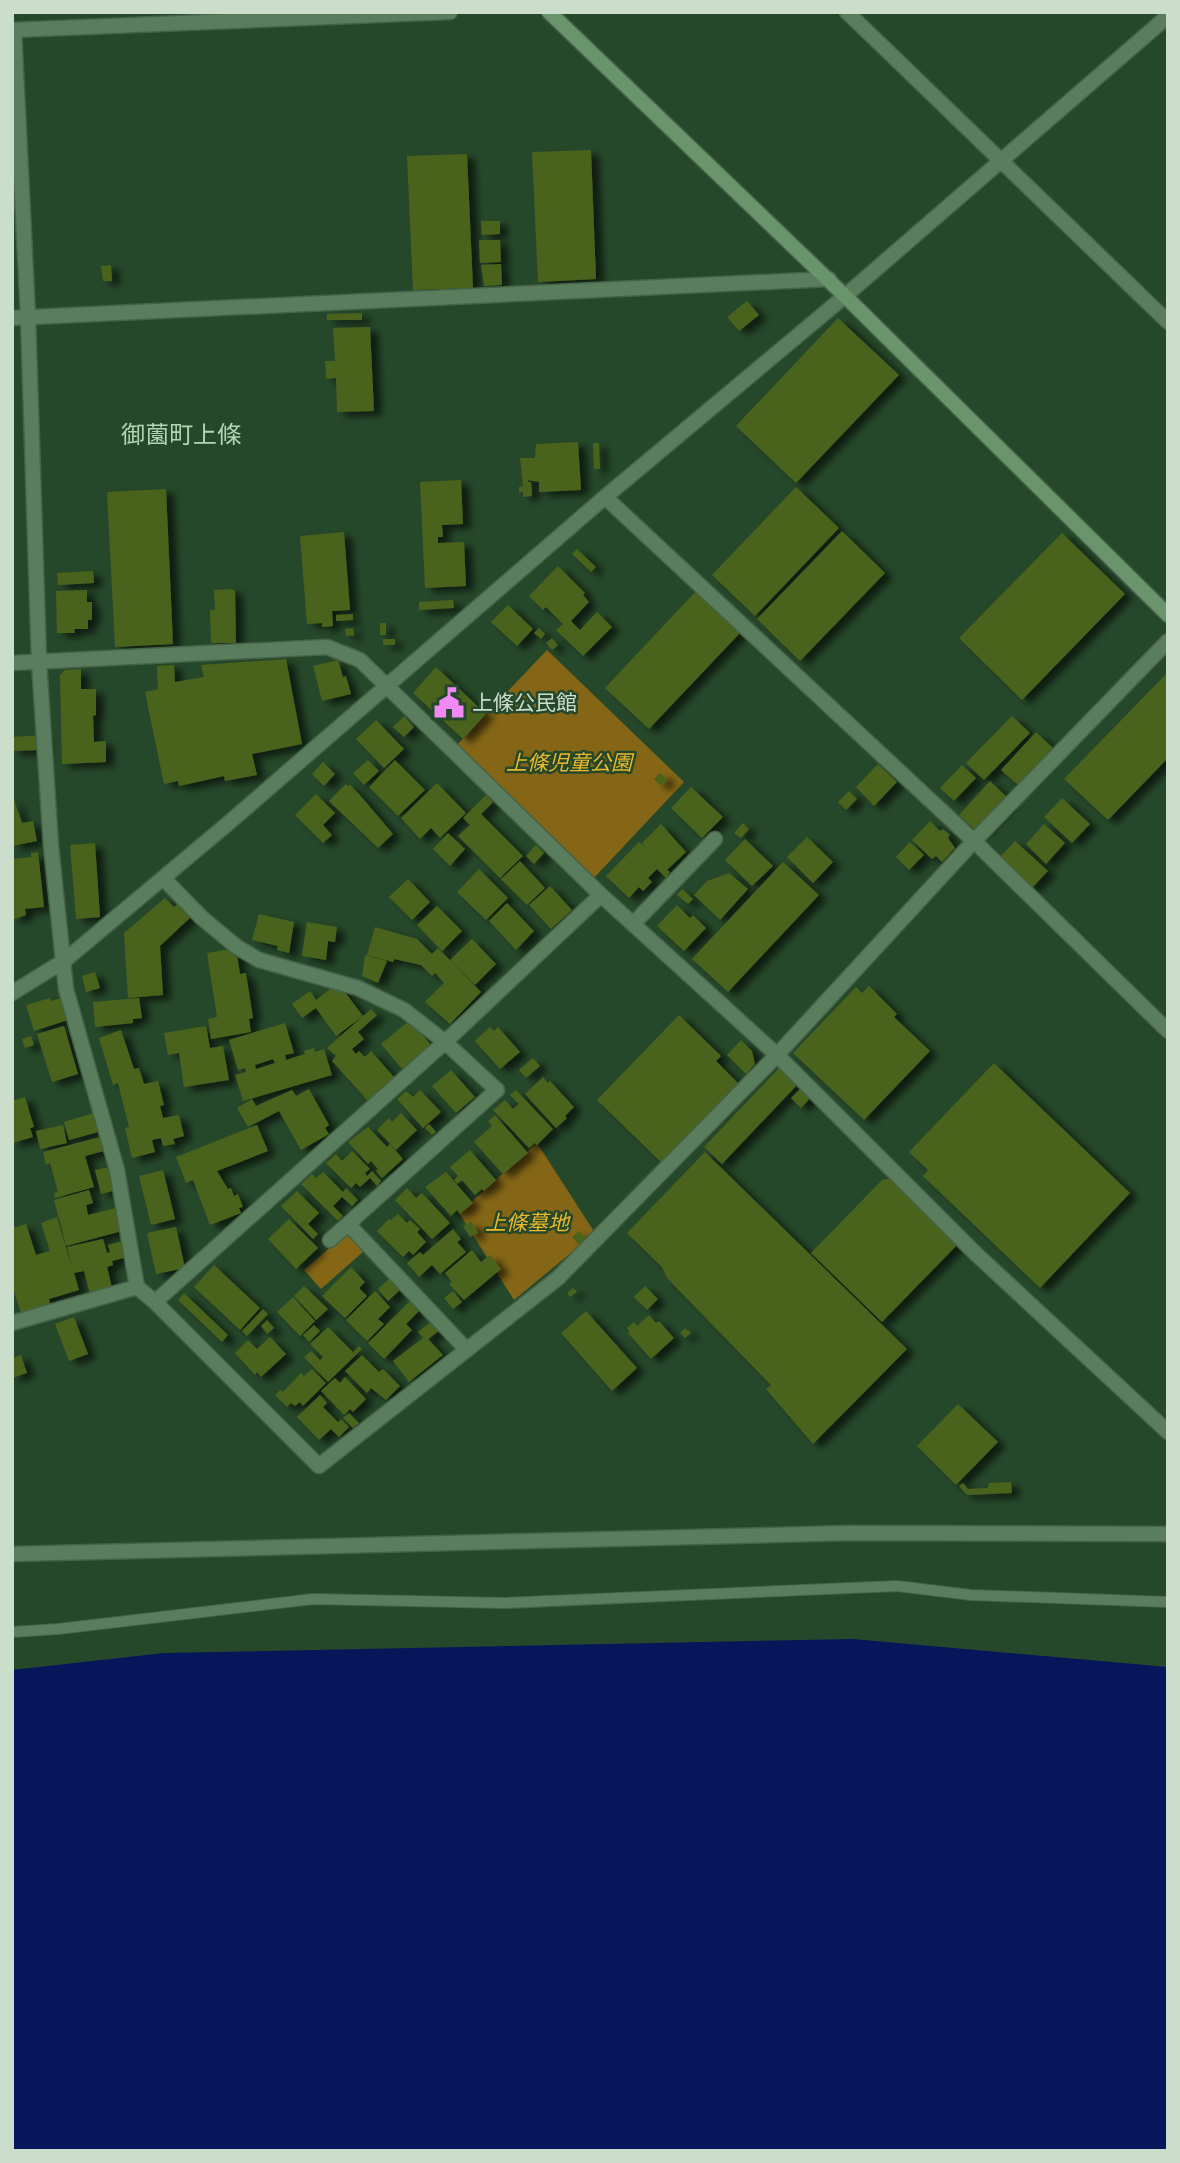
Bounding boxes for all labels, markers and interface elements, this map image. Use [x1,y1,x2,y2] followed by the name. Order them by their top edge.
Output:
[121,418,241,451] district label: 御薗町上條
[432,686,466,720] public building icon: 上條公民館
[472,688,577,717] place label: 上條公民館
[506,748,635,777] park label: 上條児童公園
[485,1208,571,1237] park label: 上條墓地

